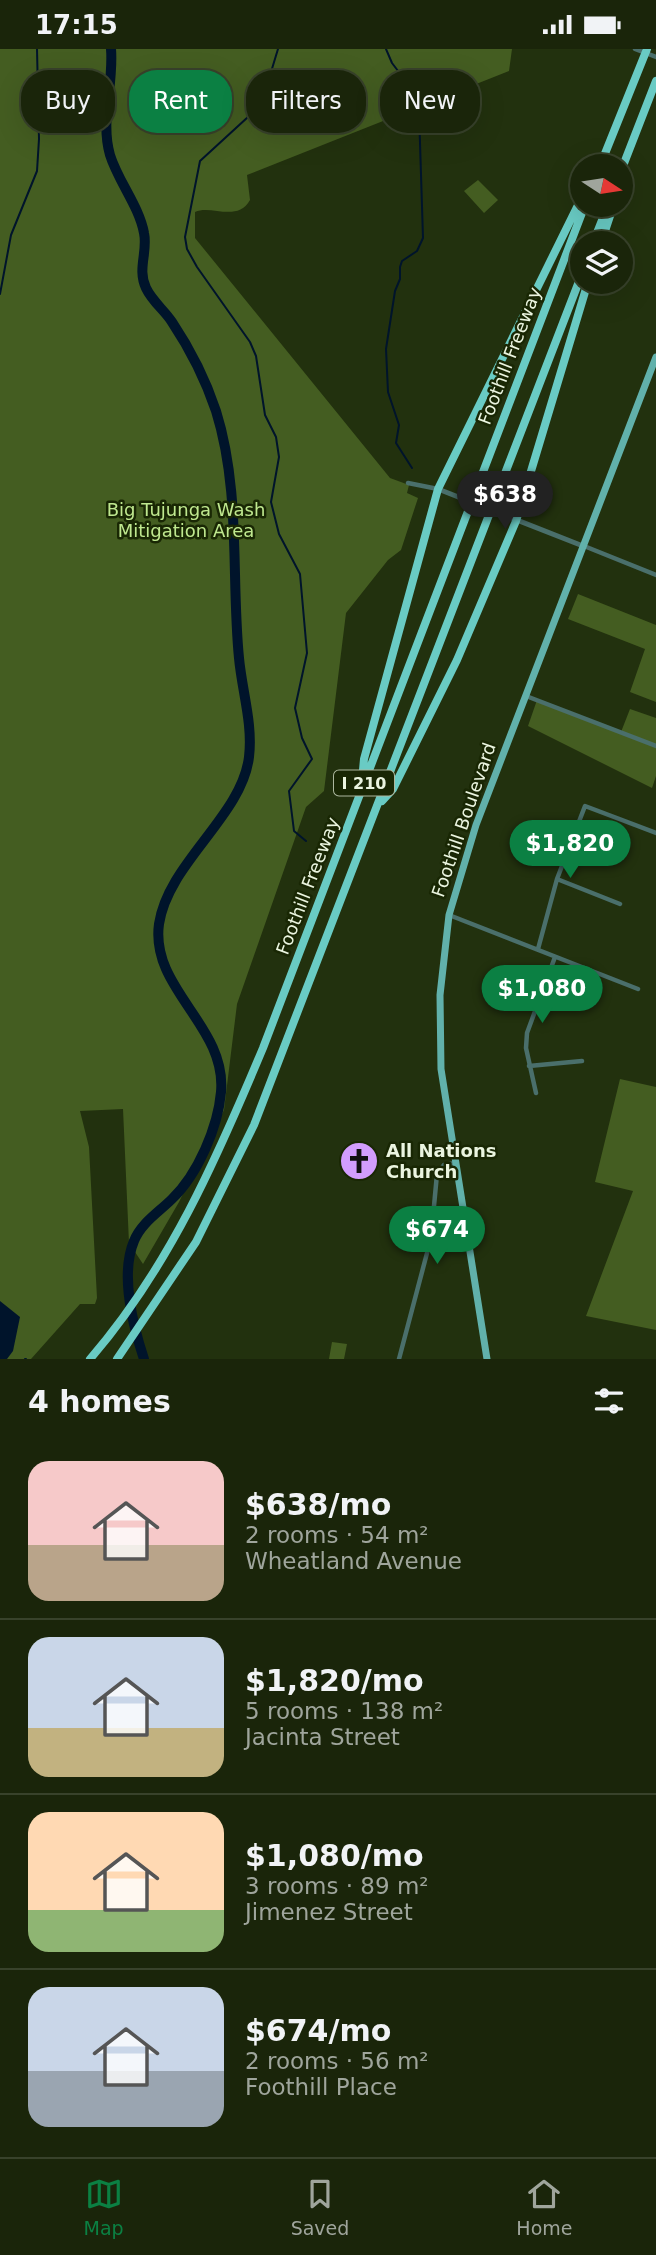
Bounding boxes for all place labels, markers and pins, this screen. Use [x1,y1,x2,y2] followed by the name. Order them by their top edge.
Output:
[464,471,546,531] pin: $638
[513,821,627,880] pin: $1,820
[485,965,599,1025] pin: $1,080
[338,1140,380,1182] church icon: All Nations Church
[386,1140,496,1182] place label: All Nations Church
[396,1207,478,1266] pin: $674

